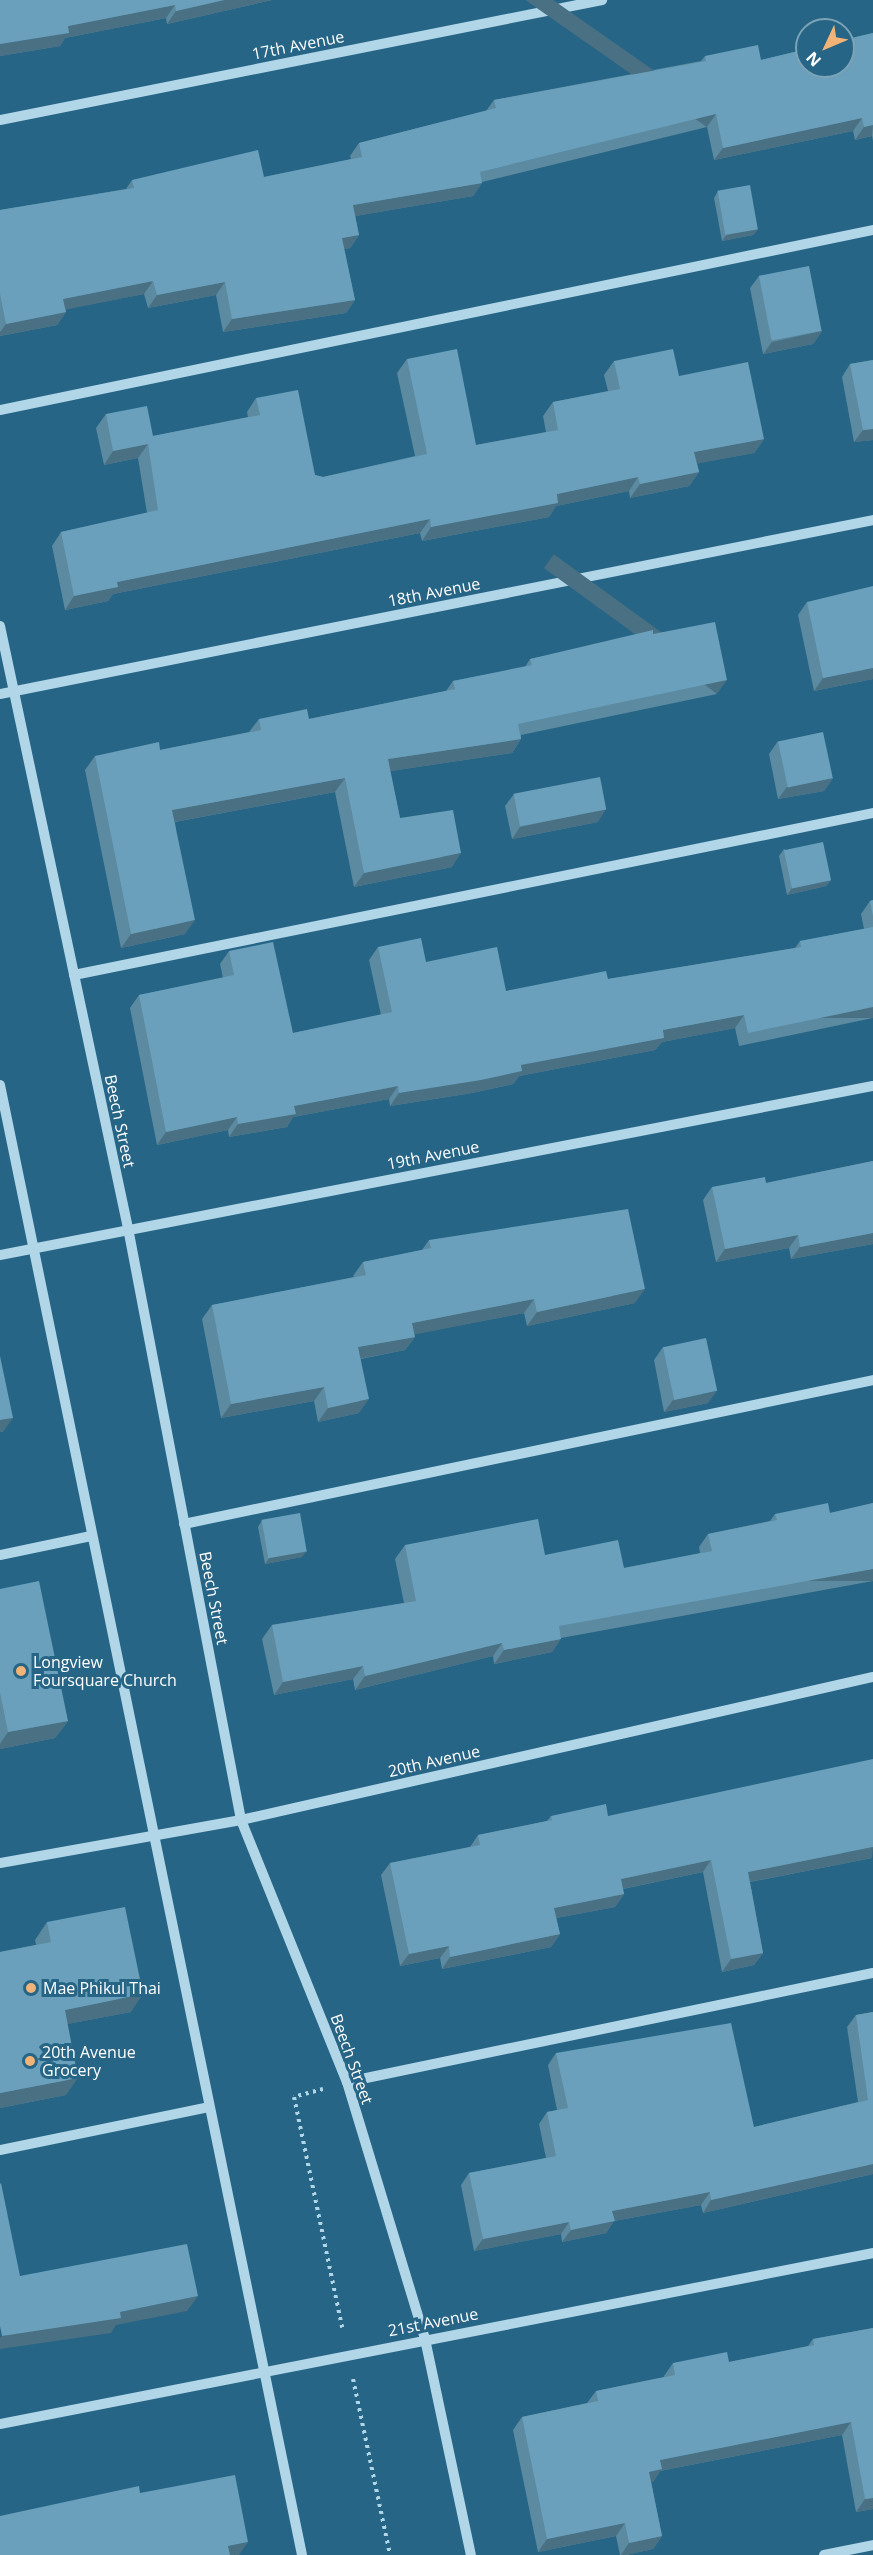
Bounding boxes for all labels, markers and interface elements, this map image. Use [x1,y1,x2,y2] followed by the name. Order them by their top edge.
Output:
[795,18,855,78] north arrow
[250,27,346,63] street label: 17th Avenue
[801,47,826,71] text: N
[386,574,482,610] street label: 18th Avenue
[101,1073,139,1169] street label: Beech Street
[385,1137,481,1173] street label: 19th Avenue
[196,1550,232,1646] street label: Beech Street
[33,1652,177,1690] place label: Longview Foursquare Church
[14,1664,28,1678] marker: Longview Foursquare Church
[386,1741,482,1781] street label: 20th Avenue
[43,1978,161,1998] place label: Mae Phikul Thai
[24,1981,38,1995] marker: Mae Phikul Thai
[327,2011,377,2107] street label: Beech Street
[42,2042,136,2080] place label: 20th Avenue Grocery
[23,2054,37,2068] marker: 20th Avenue Grocery
[386,2304,480,2340] street label: 21st Avenue

